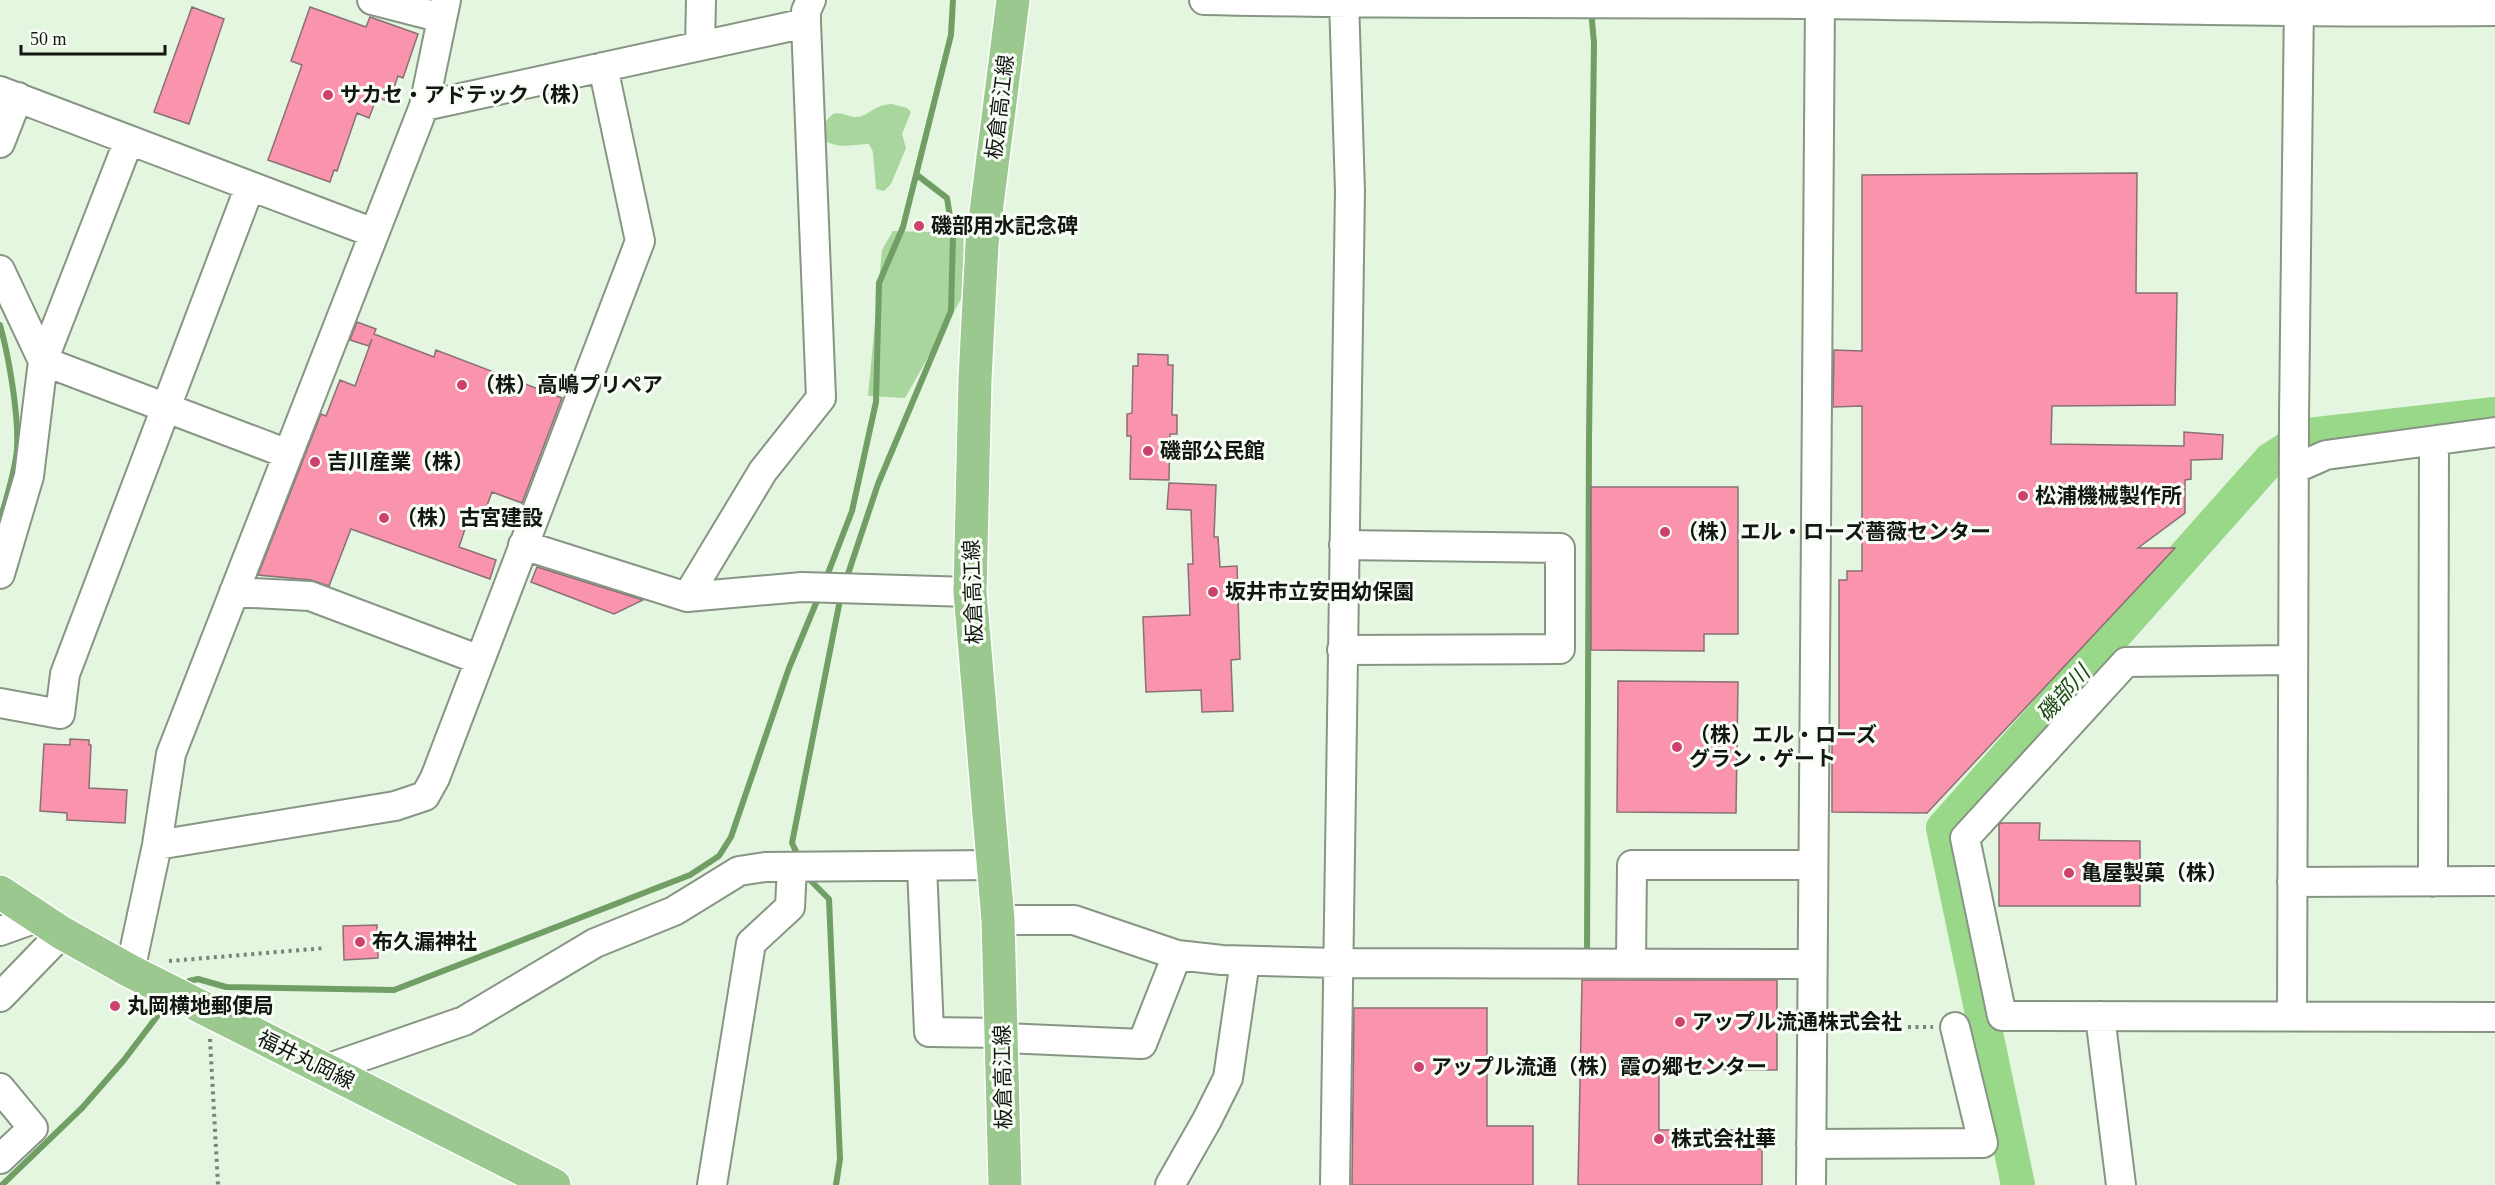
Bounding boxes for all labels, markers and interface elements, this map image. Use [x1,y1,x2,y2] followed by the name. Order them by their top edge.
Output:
[21,18,165,56] scale bar
[30,29,67,49] text: 50 m
[982,53,1018,161] street label: 板倉高江線
[340,83,592,107] place label: サカセ・アドテック（株）
[321,88,335,102] marker: サカセ・アドテック（株）
[931,214,1078,238] place label: 磯部用水記念碑
[912,219,926,233] marker: 磯部用水記念碑
[474,373,663,397] place label: （株）高嶋プリペア
[455,378,469,392] marker: （株）高嶋プリペア
[1160,439,1265,463] place label: 磯部公民館
[1141,444,1155,458] marker: 磯部公民館
[327,450,474,474] place label: 吉川産業（株）
[308,455,322,469] marker: 吉川産業（株）
[2035,484,2182,508] place label: 松浦機械製作所
[2016,489,2030,503] marker: 松浦機械製作所
[396,506,543,530] place label: （株）古宮建設
[377,511,391,525] marker: （株）古宮建設
[1677,520,1991,544] place label: （株）エル・ローズ薔薇センター
[1658,525,1672,539] marker: （株）エル・ローズ薔薇センター
[959,539,987,645] street label: 板倉高江線
[1225,580,1414,604] place label: 坂井市立安田幼保園
[1206,585,1220,599] marker: 坂井市立安田幼保園
[2032,659,2096,726] water label: 磯部川
[1689,723,1877,771] place label: （株）エル・ローズ グラン・ゲート
[1670,740,1684,754] marker: （株）エル・ローズ グラン・ゲート
[2081,861,2228,885] place label: 亀屋製菓（株）
[2062,866,2076,880] marker: 亀屋製菓（株）
[372,930,477,954] place label: 布久漏神社
[353,935,367,949] marker: 布久漏神社
[127,994,274,1018] place label: 丸岡横地郵便局
[108,999,122,1013] marker: 丸岡横地郵便局
[1692,1010,1902,1034] place label: アップル流通株式会社
[1673,1015,1687,1029] marker: アップル流通株式会社
[990,1024,1016,1130] street label: 板倉高江線
[254,1026,358,1094] street label: 福井丸岡線
[1431,1055,1767,1079] place label: アップル流通（株）霞の郷センター
[1412,1060,1426,1074] marker: アップル流通（株）霞の郷センター
[1671,1127,1776,1151] place label: 株式会社華
[1652,1132,1666,1146] marker: 株式会社華

